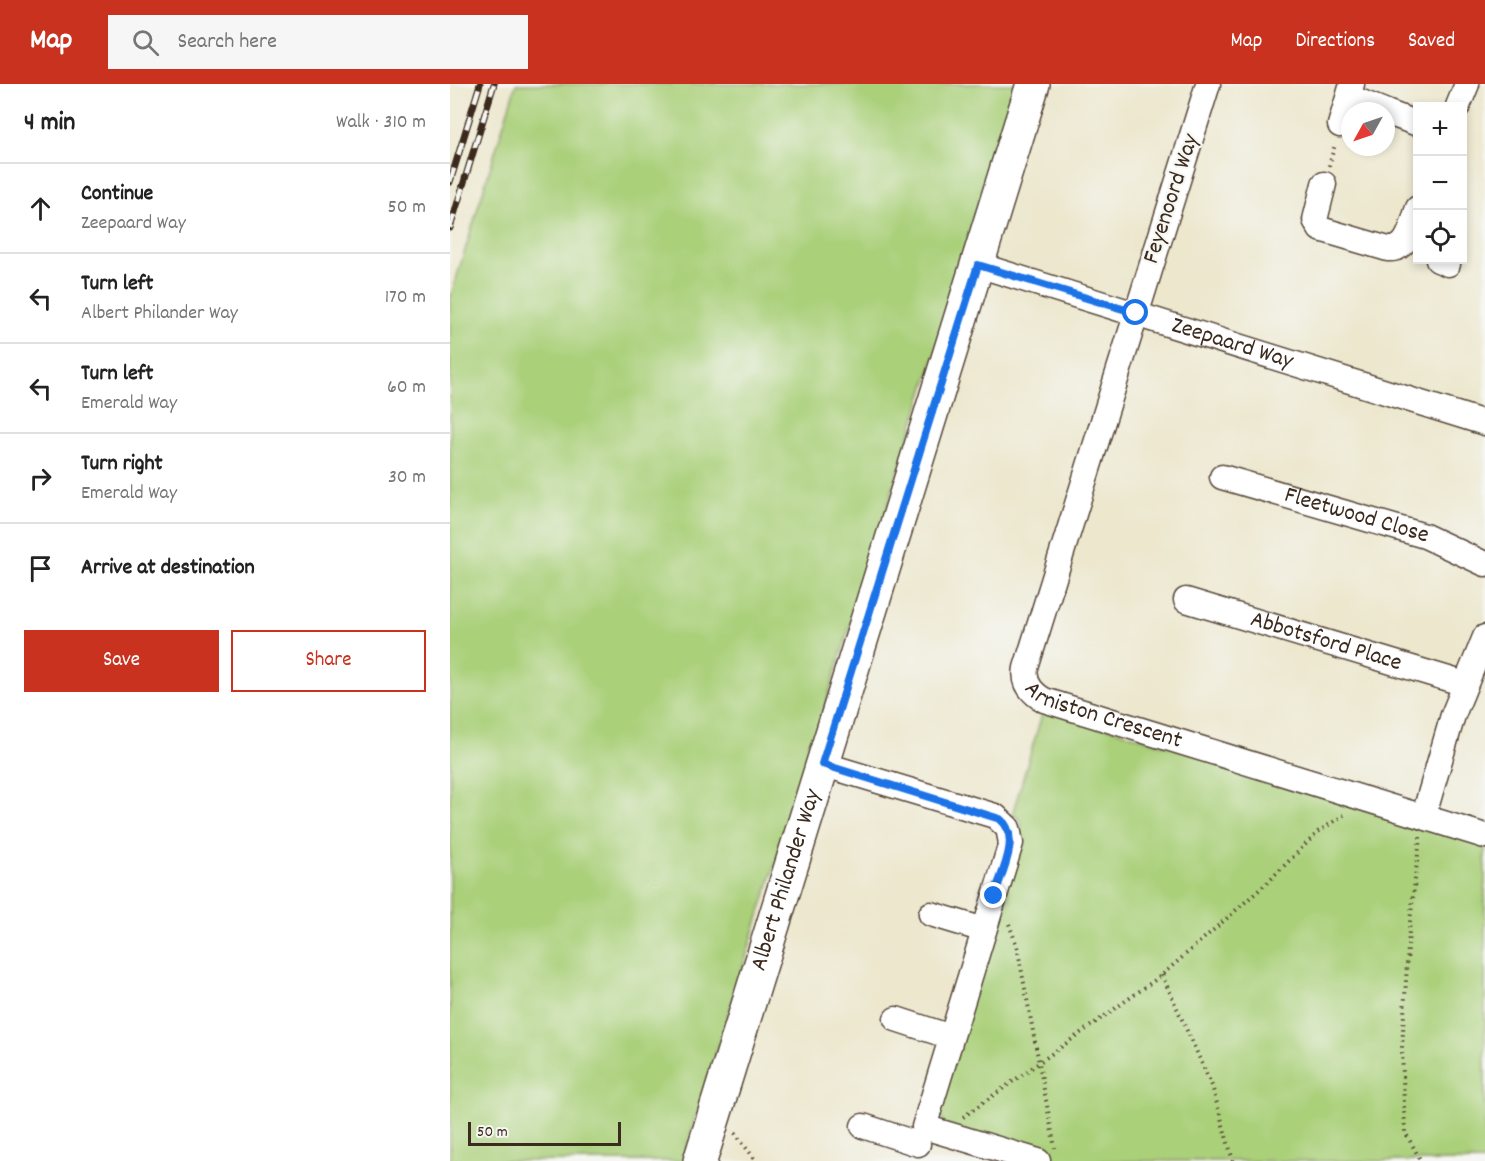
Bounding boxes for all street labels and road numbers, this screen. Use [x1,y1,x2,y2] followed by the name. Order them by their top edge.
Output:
[1135,129,1209,268] street label: Feyenoord Way
[1167,309,1298,379] street label: Zeepaard Way
[1280,479,1433,553] street label: Fleetwood Close
[1246,603,1406,681] street label: Abbotsford Place
[1015,674,1186,759] street label: Arniston Crescent
[743,784,831,975] street label: Albert Philander Way

